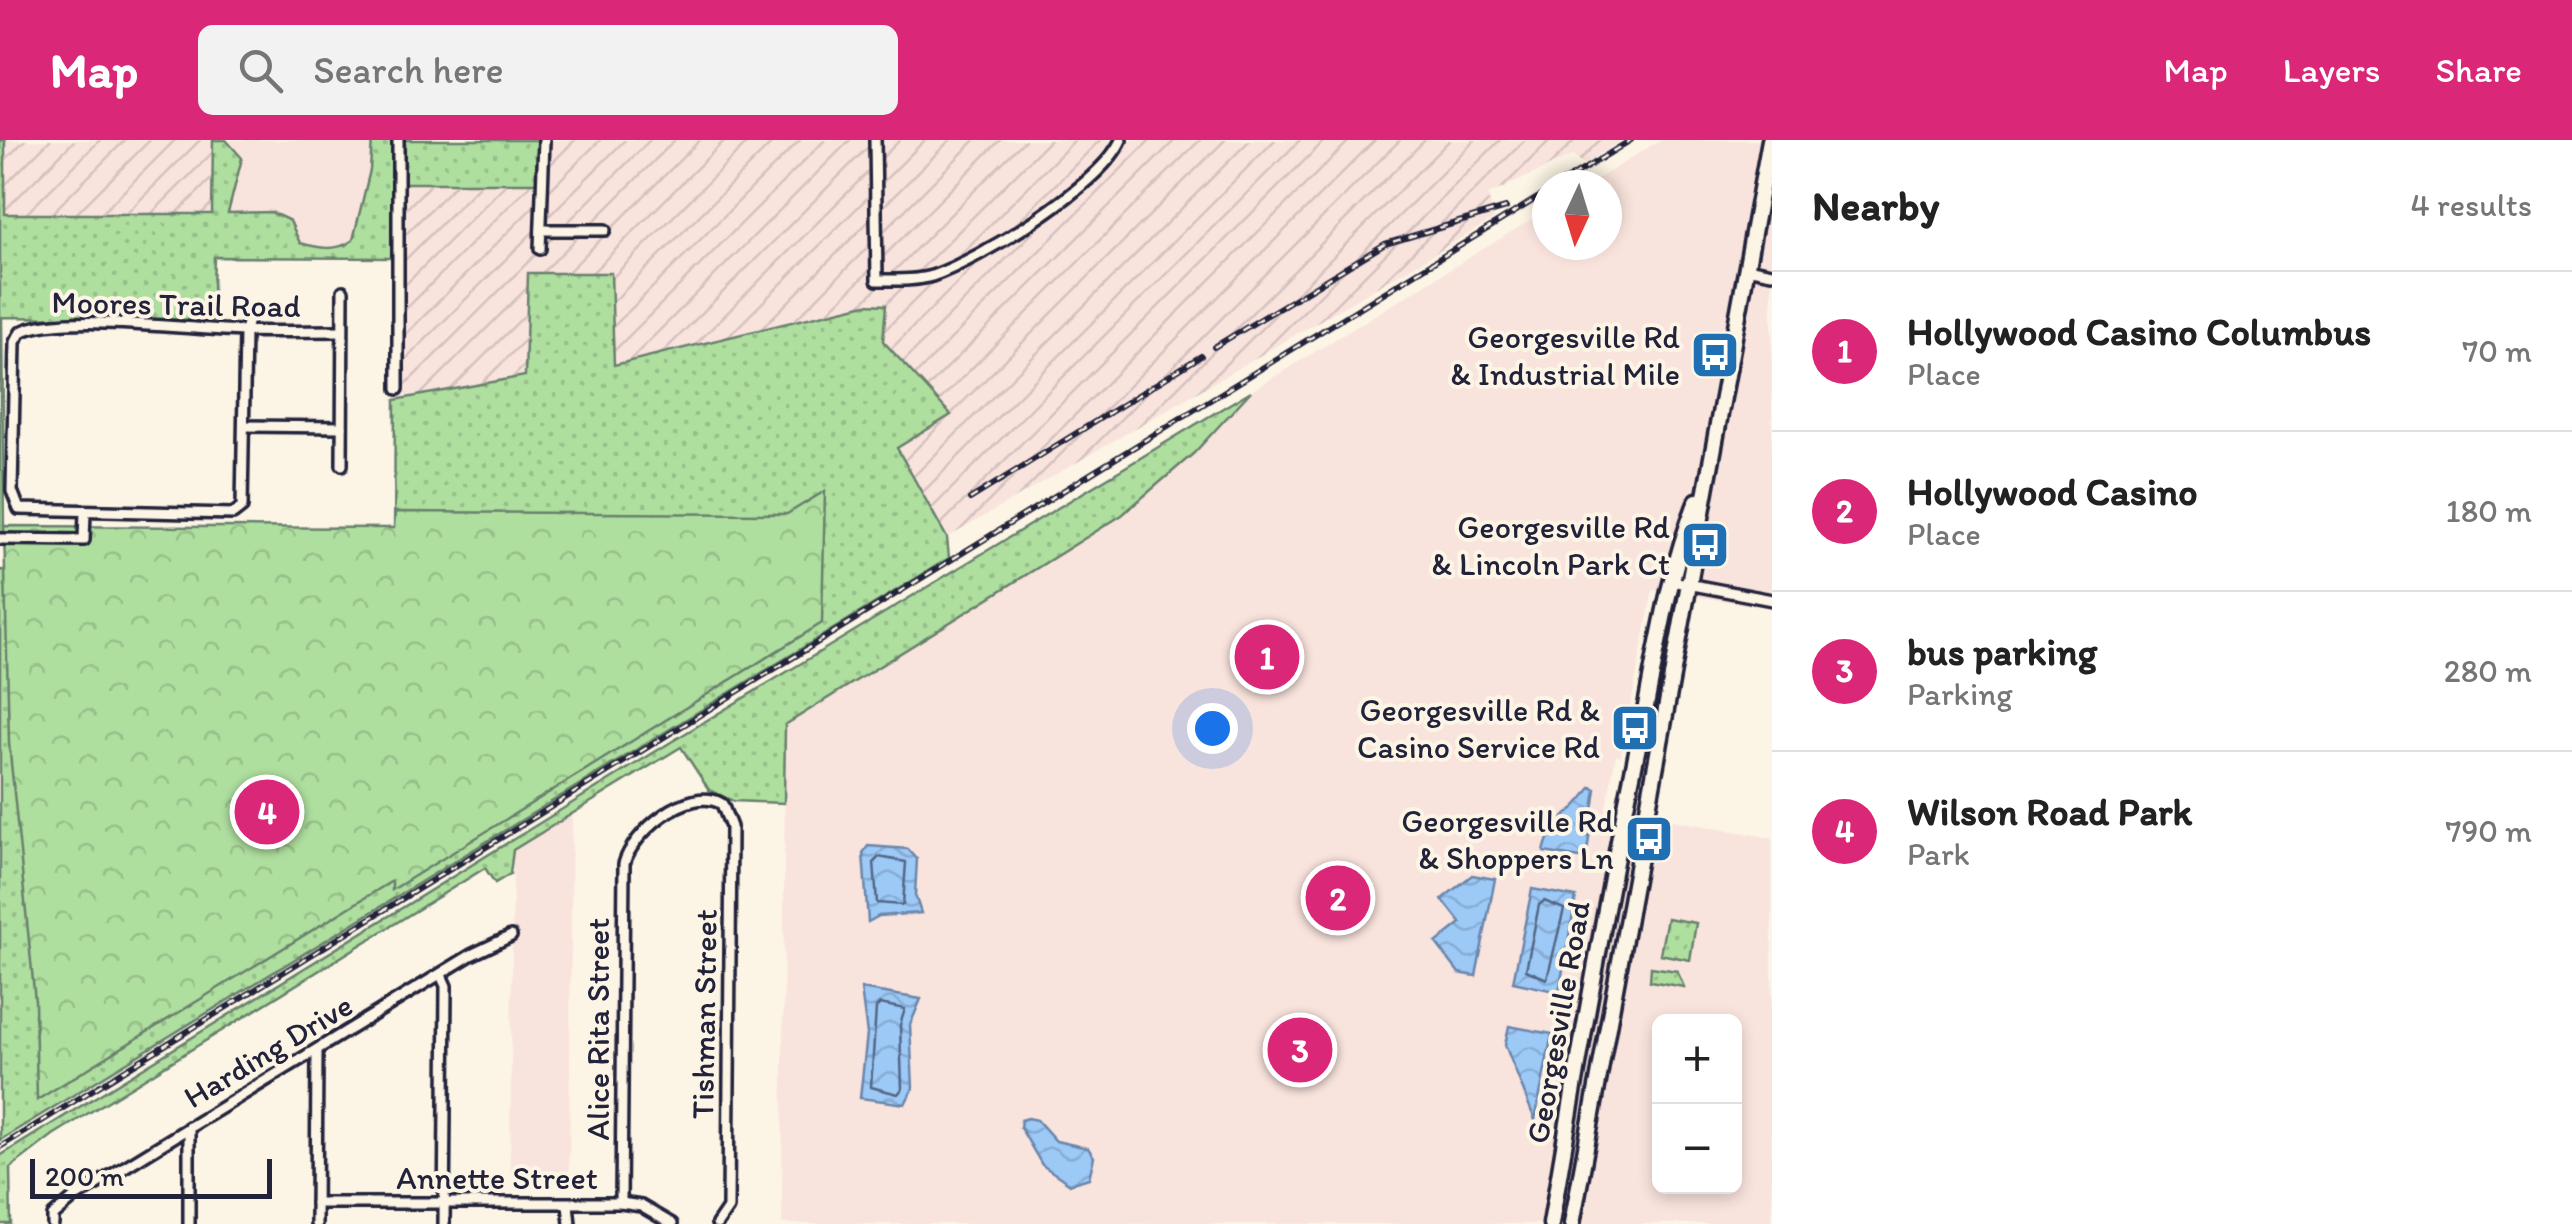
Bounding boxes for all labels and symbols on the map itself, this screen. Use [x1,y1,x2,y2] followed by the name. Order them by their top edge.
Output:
[1532,170,1622,260] north arrow
[51,283,301,325] street label: Moores Trail Road
[1450,318,1680,393] place label: Georgesville Rd & Industrial Mile
[1689,329,1741,381] bus stop icon: Georgesville Rd & Industrial Mile
[1431,508,1670,583] place label: Georgesville Rd & Lincoln Park Ct
[1679,519,1731,571] bus stop icon: Georgesville Rd & Lincoln Park Ct
[1234,620,1300,694] pin: 1
[1357,691,1600,766] place label: Georgesville Rd & Casino Service Rd
[1609,702,1661,754] bus stop icon: Georgesville Rd & Casino Service Rd
[1187,703,1238,754] your location
[234,774,300,850] pin: 4
[1401,802,1614,877] place label: Georgesville Rd & Shoppers Ln
[1623,813,1675,865] bus stop icon: Georgesville Rd & Shoppers Ln
[1306,860,1370,936] pin: 2
[1518,897,1598,1146] street label: Georgesville Road
[683,909,725,1119] street label: Tishman Street
[579,918,617,1140] street label: Alice Rita Street
[177,986,359,1116] street label: Harding Drive
[1268,1012,1332,1088] pin: 3
[30,1154,272,1198] scale bar
[396,1159,598,1197] street label: Annette Street

